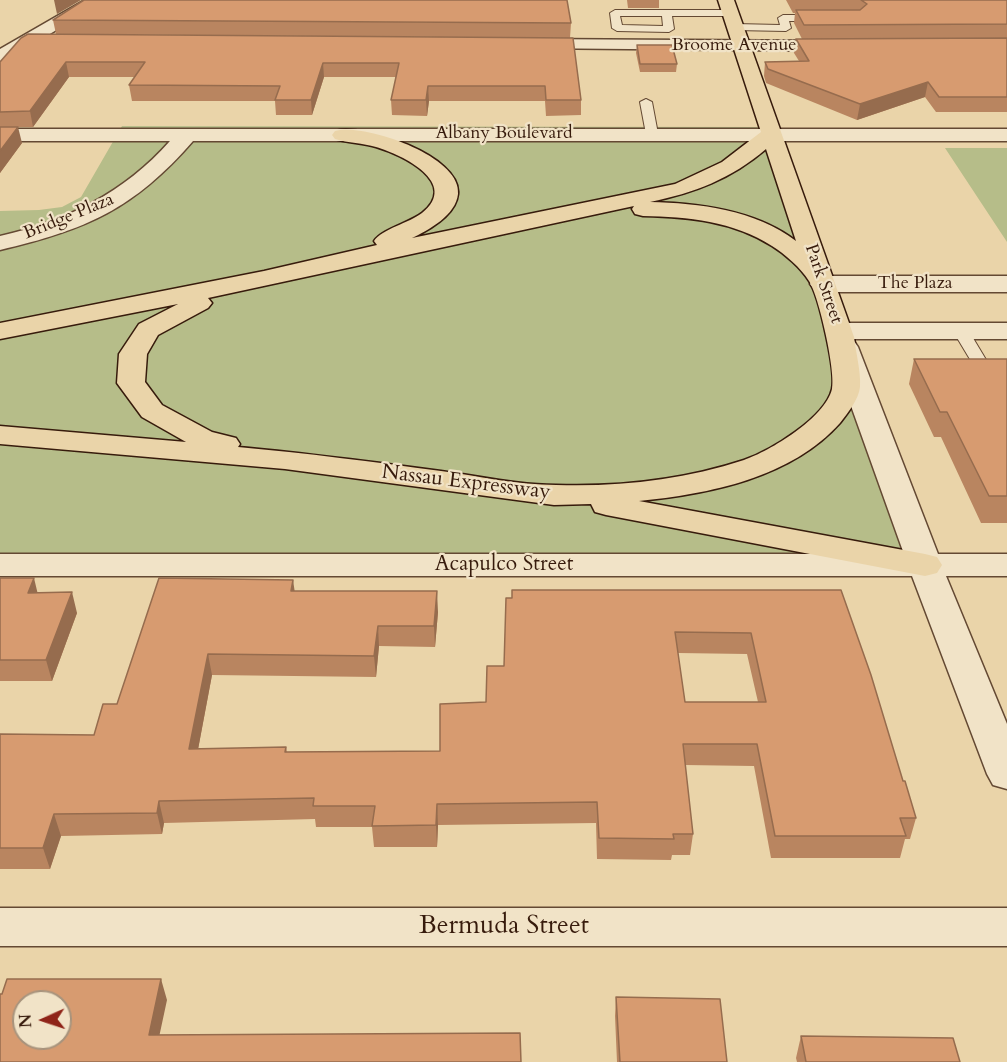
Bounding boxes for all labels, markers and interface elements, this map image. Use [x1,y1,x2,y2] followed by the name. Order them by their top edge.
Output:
[672,35,796,57] street label: Broome Avenue
[435,123,573,145] street label: Albany Boulevard
[21,189,117,245] street label: Bridge Plaza
[799,241,847,327] street label: Park Street
[878,273,952,295] street label: The Plaza
[380,460,552,506] street label: Nassau Expressway
[435,552,573,578] street label: Acapulco Street
[419,911,589,943] street label: Bermuda Street
[12,990,72,1050] north arrow
[15,1013,37,1028] text: N

